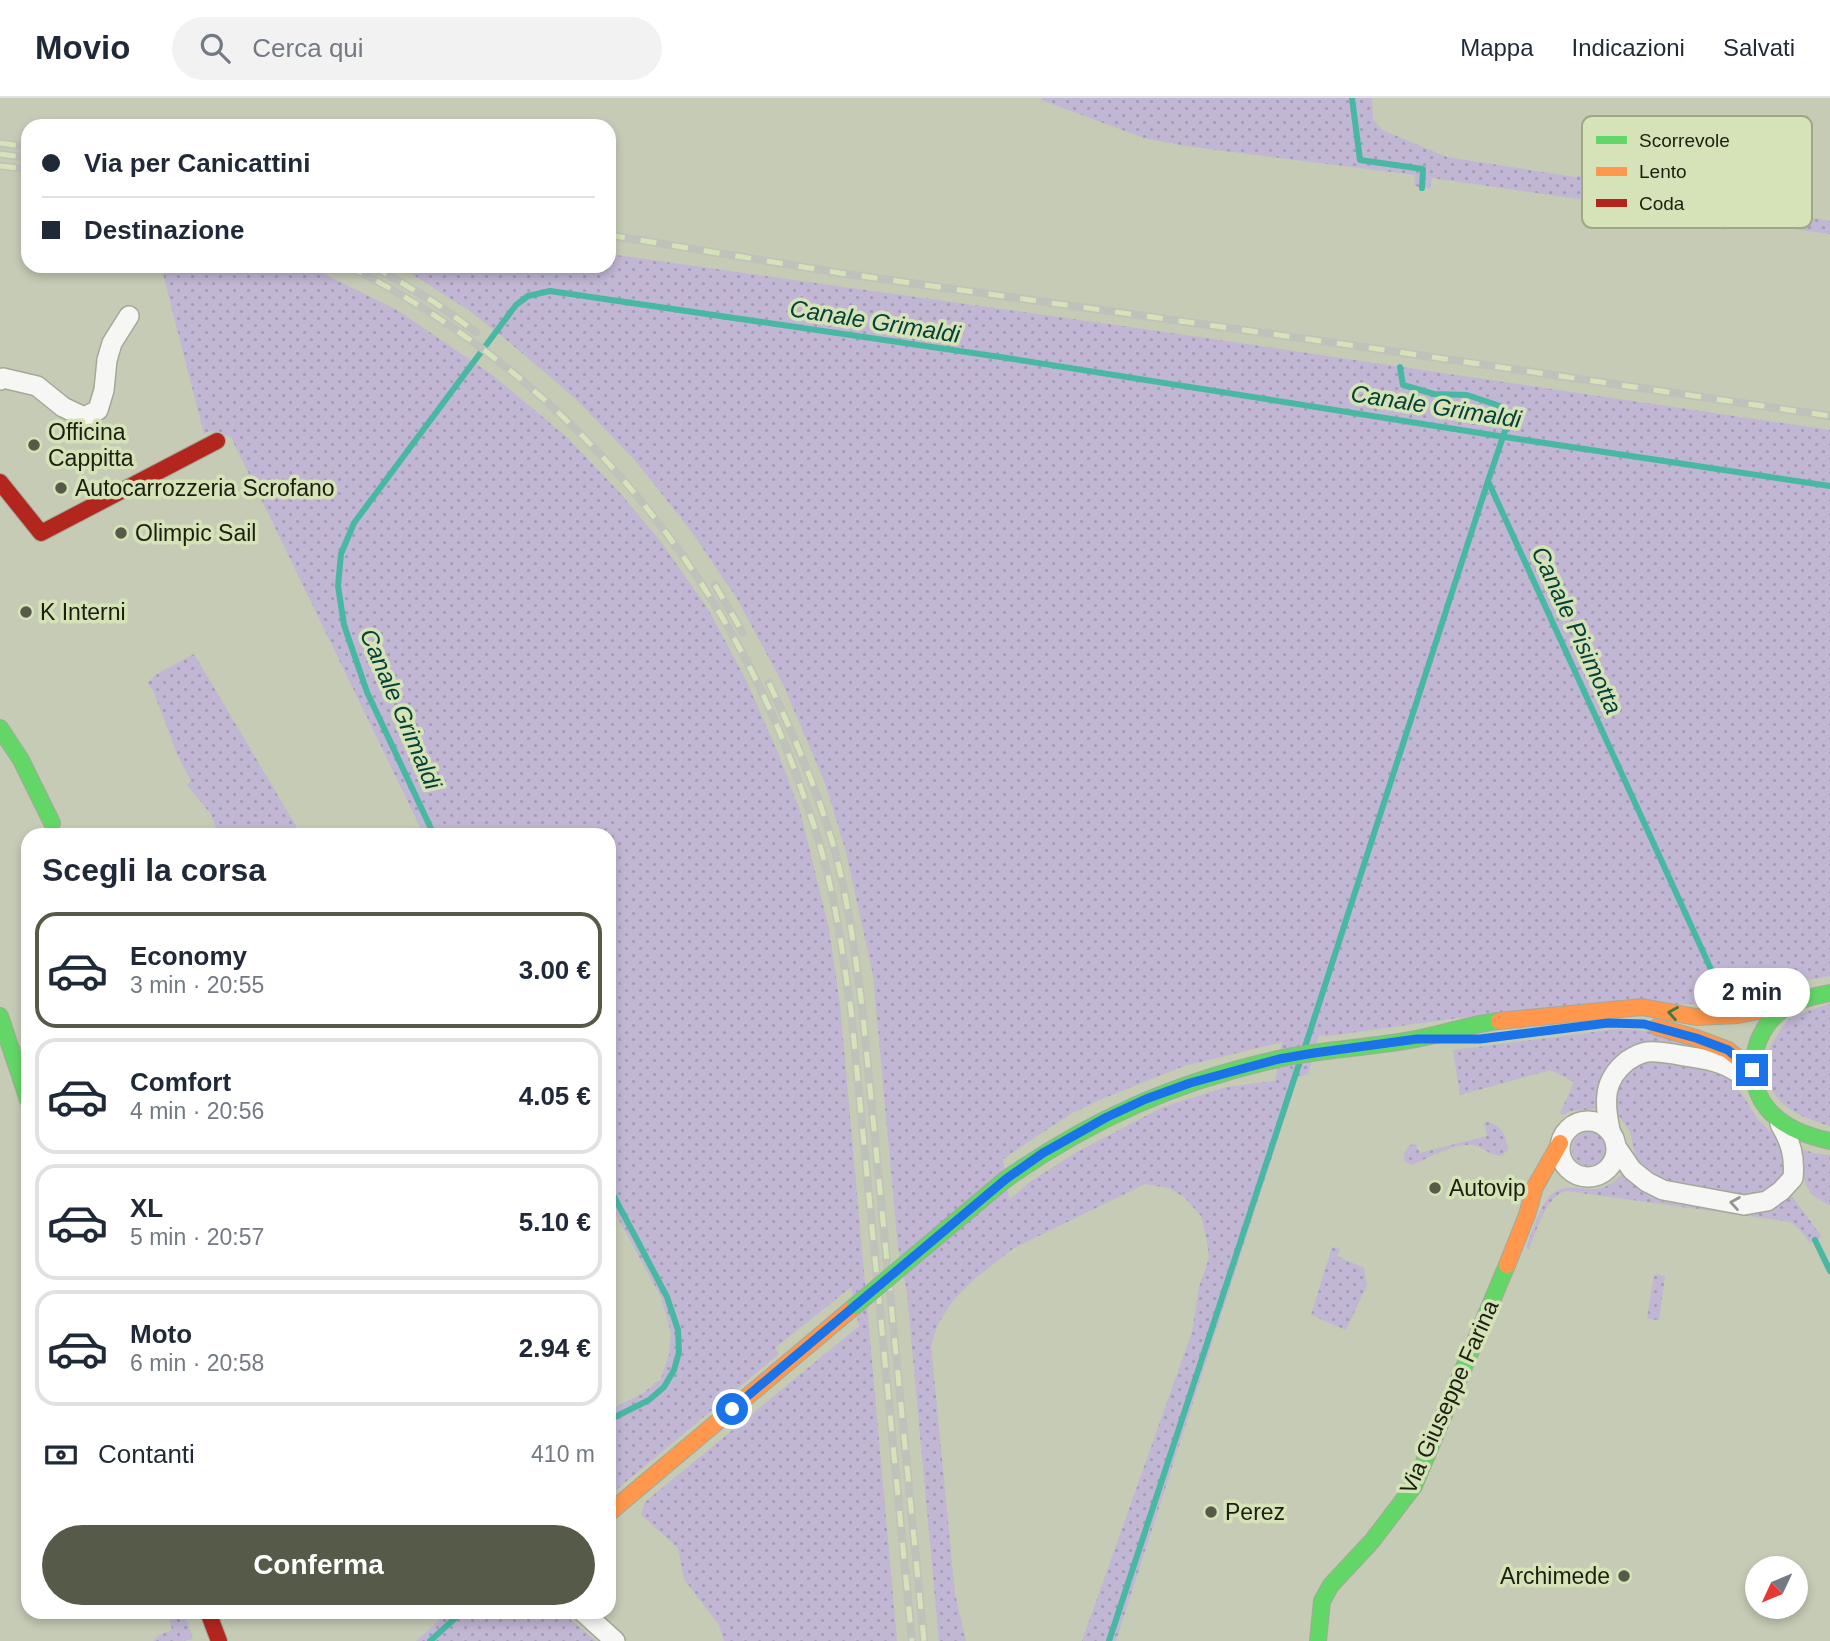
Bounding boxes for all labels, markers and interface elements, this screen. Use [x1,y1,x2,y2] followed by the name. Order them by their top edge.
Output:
[172,17,662,80] search box
[35,29,130,66] text: Movio
[196,29,234,67] icon: search
[252,33,364,63] text: Cerca qui
[1460,34,1534,61] text: Mappa
[1572,34,1685,61] text: Indicazioni
[1723,34,1795,61] text: Salvati
[1582,116,1812,228] legend
[1639,130,1730,151] text: Scorrevole
[84,148,310,178] text: Via per Canicattini
[1639,161,1687,182] text: Lento
[1639,193,1685,214] text: Coda
[84,215,244,245] text: Destinazione
[788,294,963,348] water label: Canale Grimaldi
[1349,379,1524,433] water label: Canale Grimaldi
[48,419,134,471] place label: Officina Cappitta
[26,437,42,453] marker: Officina Cappitta
[75,475,335,501] place label: Autocarrozzeria Scrofano
[53,480,69,496] marker: Autocarrozzeria Scrofano
[135,520,256,546] place label: Olimpic Sail
[113,525,129,541] marker: Olimpic Sail
[1526,542,1628,718] water label: Canale Pisimotta
[40,599,126,625] place label: K Interni
[18,604,34,620] marker: K Interni
[355,625,447,794] water label: Canale Grimaldi
[42,852,266,888] text: Scegli la corsa
[46,939,109,1002] icon: car
[130,941,247,971] text: Economy
[519,955,591,985] text: 3.00 €
[1694,968,1810,1018] callout: 2 min
[130,972,264,998] text: 3 min · 20:55
[1722,979,1782,1005] text: 2 min
[1667,1006,1679,1021] one-way arrow
[1736,1054,1768,1086] route end
[46,1065,109,1128] icon: car
[130,1067,231,1097] text: Comfort
[519,1081,591,1111] text: 4.05 €
[130,1098,264,1124] text: 4 min · 20:56
[1449,1175,1526,1201] place label: Autovip
[1427,1180,1443,1196] marker: Autovip
[46,1191,109,1254] icon: car
[130,1193,163,1223] text: XL
[1729,1196,1740,1211] one-way arrow
[519,1207,591,1237] text: 5.10 €
[130,1224,264,1250] text: 5 min · 20:57
[1395,1296,1504,1498] street label: Via Giuseppe Farina
[46,1317,109,1380] icon: car
[130,1319,192,1349] text: Moto
[519,1333,591,1363] text: 2.94 €
[130,1350,264,1376] text: 6 min · 20:58
[716,1393,748,1425] route start
[42,1436,80,1474] icon: cash
[98,1439,195,1469] text: Contanti
[531,1441,595,1467] text: 410 m
[1225,1499,1285,1525] place label: Perez
[1203,1504,1219,1520] marker: Perez
[42,1525,595,1605] button: Conferma
[1745,1556,1808,1619] north arrow
[1745,1556,1808,1619] map controls
[1500,1563,1610,1589] place label: Archimede
[1616,1568,1632,1584] marker: Archimede

